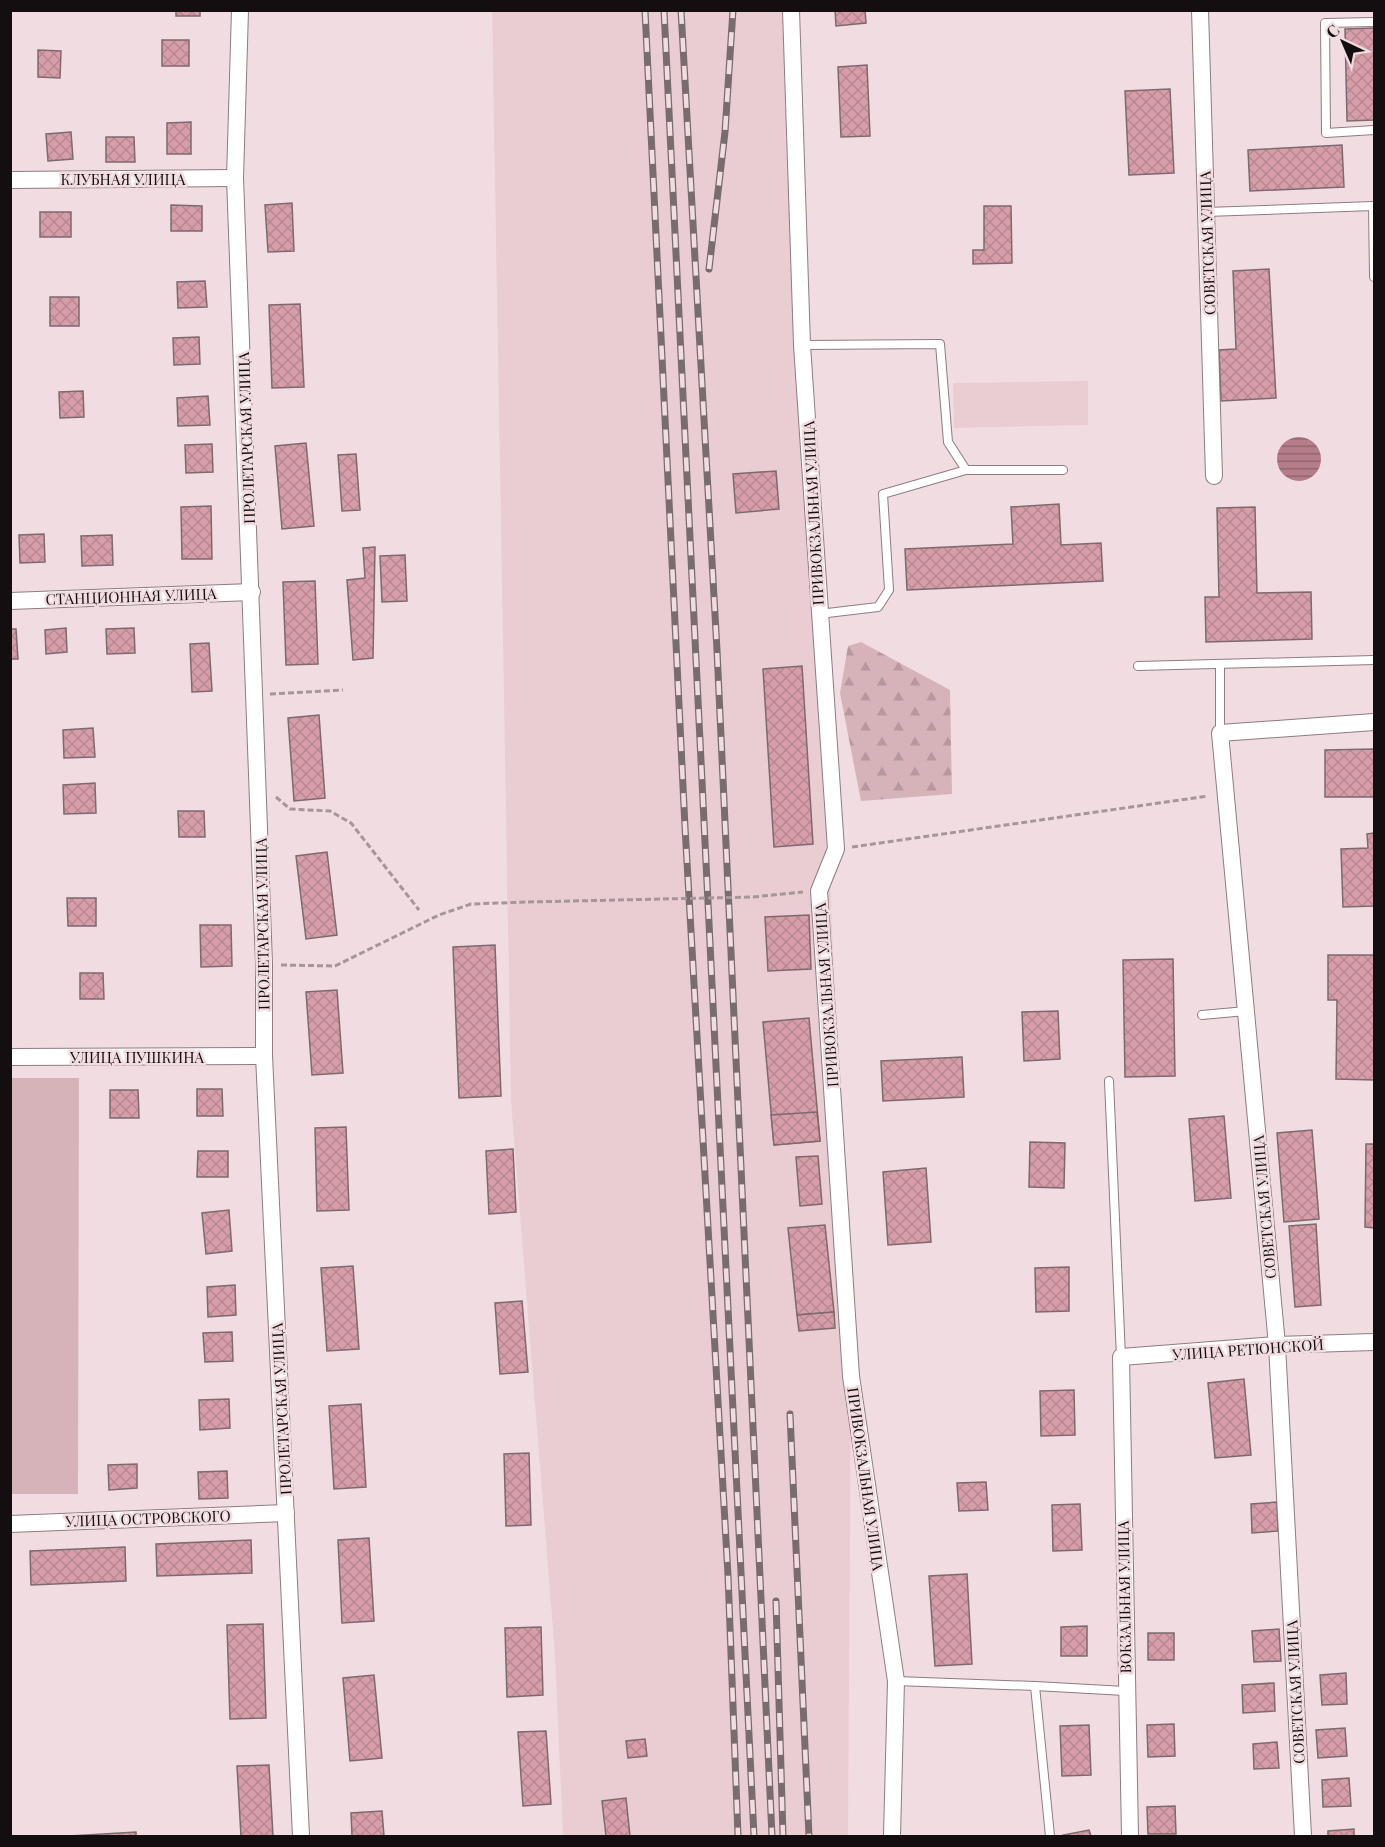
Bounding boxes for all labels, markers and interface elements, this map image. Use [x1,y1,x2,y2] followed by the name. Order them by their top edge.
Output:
[1313,12,1373,72] north arrow
[1321,19,1344,42] text: С
[60,169,186,189] street label: КЛУБНАЯ УЛИЦА
[1194,170,1220,315] street label: СОВЕТСКАЯ УЛИЦА
[233,351,259,524] street label: ПРОЛЕТАРСКАЯ УЛИЦА
[798,420,828,606] street label: ПРИВОКЗАЛЬНАЯ УЛИЦА
[45,583,217,609] street label: СТАНЦИОННАЯ УЛИЦА
[250,837,274,1010] street label: ПРОЛЕТАРСКАЯ УЛИЦА
[810,902,842,1088] street label: ПРИВОКЗАЛЬНАЯ УЛИЦА
[69,1047,205,1067] street label: УЛИЦА ПУШКИНА
[1248,1134,1280,1280] street label: СОВЕТСКАЯ УЛИЦА
[266,1322,295,1496] street label: ПРОЛЕТАРСКАЯ УЛИЦА
[1171,1334,1325,1364] street label: УЛИЦА РЕТЮНСКОЙ
[843,1386,889,1572] street label: ПРИВОКЗАЛЬНАЯ УЛИЦА
[64,1505,231,1531] street label: УЛИЦА ОСТРОВСКОГО
[1113,1520,1135,1674] street label: ВОКЗАЛЬНАЯ УЛИЦА
[1281,1619,1309,1764] street label: СОВЕТСКАЯ УЛИЦА

